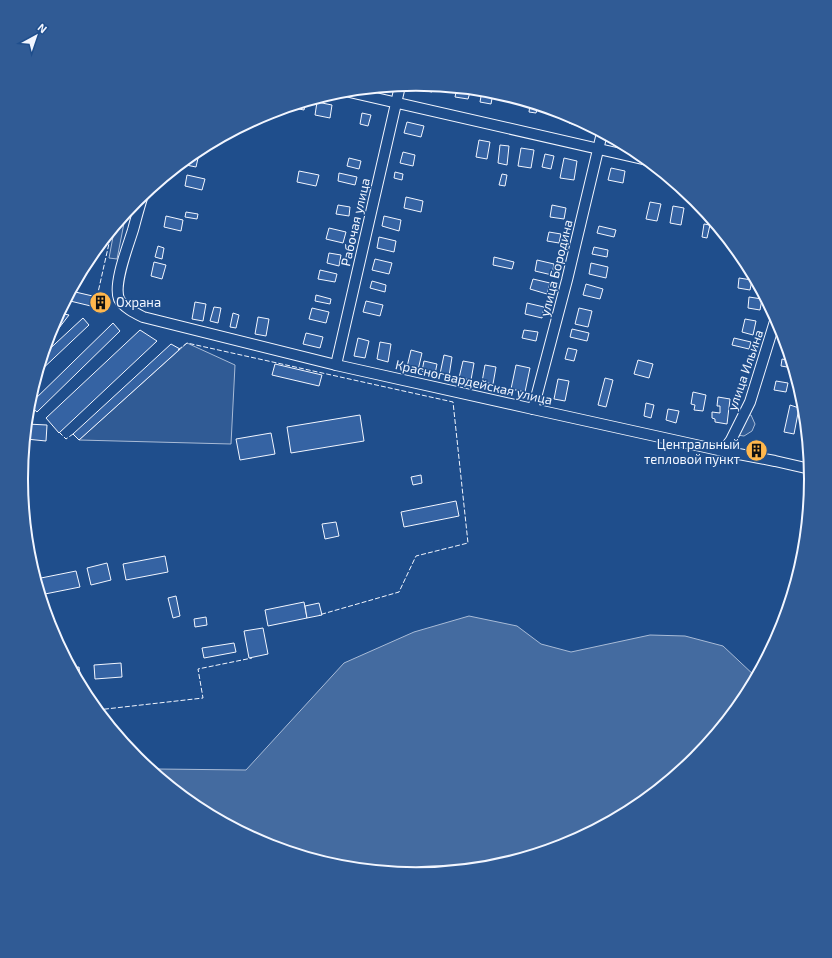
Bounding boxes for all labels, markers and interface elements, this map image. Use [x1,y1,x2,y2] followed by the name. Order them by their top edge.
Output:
[16,16,56,56] north arrow
[36,20,50,36] text: N
[337,176,373,268] street label: Рабочая улица
[536,218,576,318] street label: улица Бородина
[87,289,113,315] building icon: Охрана
[116,294,161,310] place label: Охрана
[724,327,766,413] street label: улица Ильина
[394,356,554,408] street label: Красногвардейская улица
[644,436,741,467] place label: Центральный тепловой пункт
[743,438,769,464] building icon: Центральный тепловой пункт

